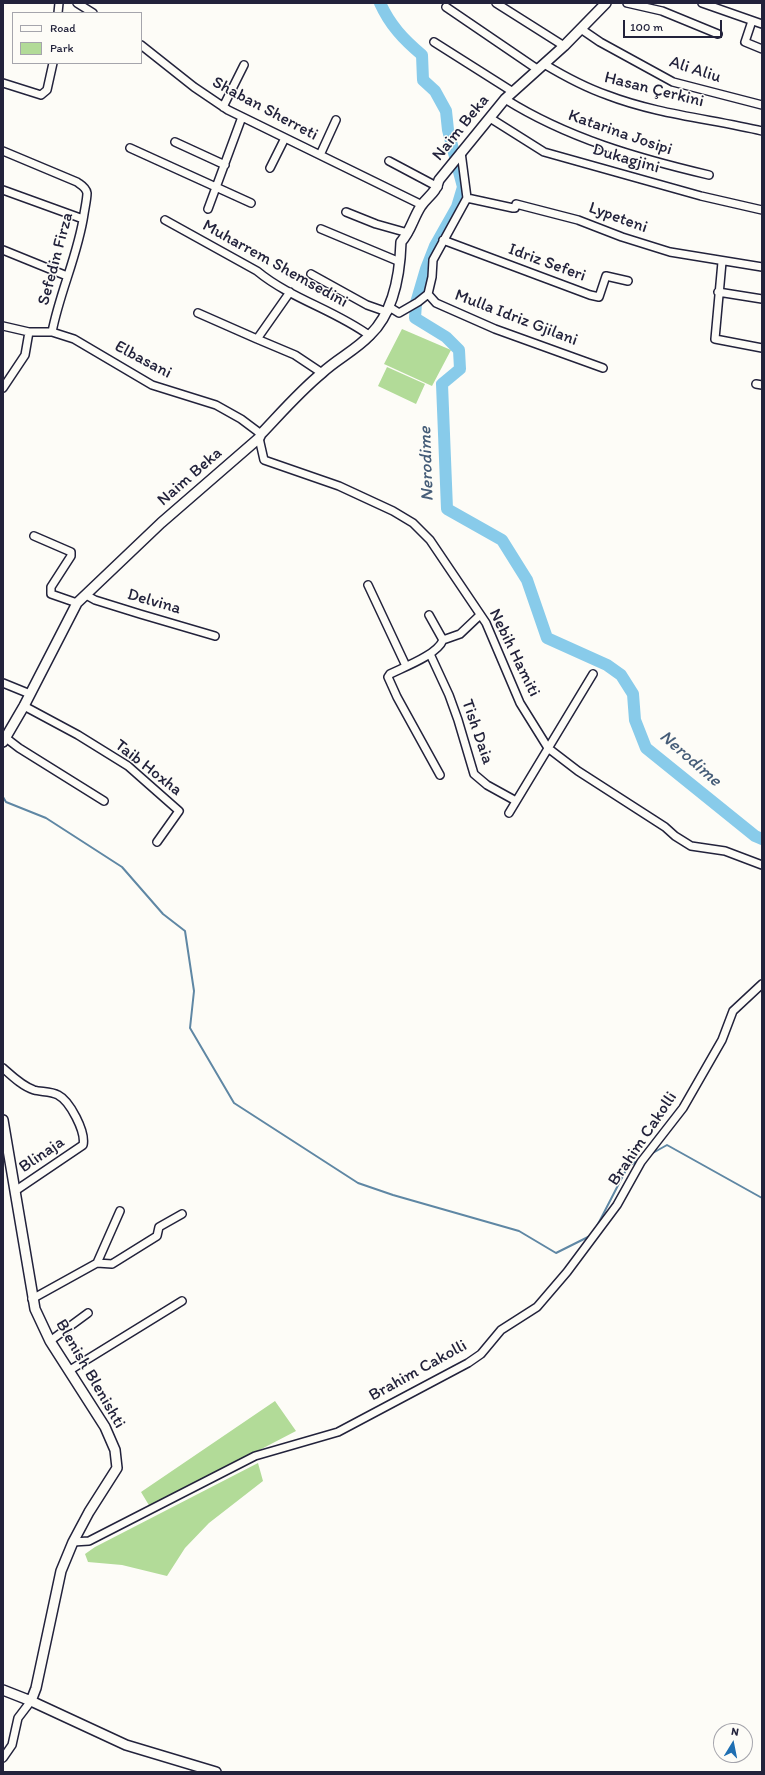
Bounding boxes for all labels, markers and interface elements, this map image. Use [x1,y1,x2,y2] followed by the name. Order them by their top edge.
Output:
[12,12,142,64] legend
[625,12,724,38] scale bar
[630,20,663,34] text: 100 m
[50,21,76,35] text: Road
[50,41,74,55] text: Park
[667,52,723,88] street label: Ali Aliu
[602,68,706,112] street label: Hasan Çerkini
[209,73,321,145] street label: Shaban Sherreti
[428,91,494,165] street label: Naim Beka
[565,106,675,160] street label: Katarina Josipi
[590,140,662,178] street label: Dukagjini
[586,198,650,238] street label: Lypeteni
[34,210,78,308] street label: Sefedin Firza
[199,216,351,312] street label: Muharrem Shemsedini
[505,240,589,286] street label: Idriz Seferi
[452,285,580,351] street label: Mulla Idriz Gjilani
[111,336,175,384] street label: Elbasani
[415,426,439,502] water label: Nerodime
[153,443,227,511] street label: Naim Beka
[125,585,183,619] street label: Delvina
[484,606,544,700] street label: Nebih Hamiti
[456,697,498,767] street label: Tish Daia
[655,726,725,792] water label: Nerodime
[110,735,186,801] street label: Taib Hoxha
[604,1088,682,1190] street label: Brahim Cakolli
[15,1132,69,1178] street label: Blinaja
[50,1316,130,1432] street label: Blenish Blenishti
[365,1336,471,1406] street label: Brahim Cakolli
[713,1723,753,1763] north arrow
[730,1725,740,1739] text: N

